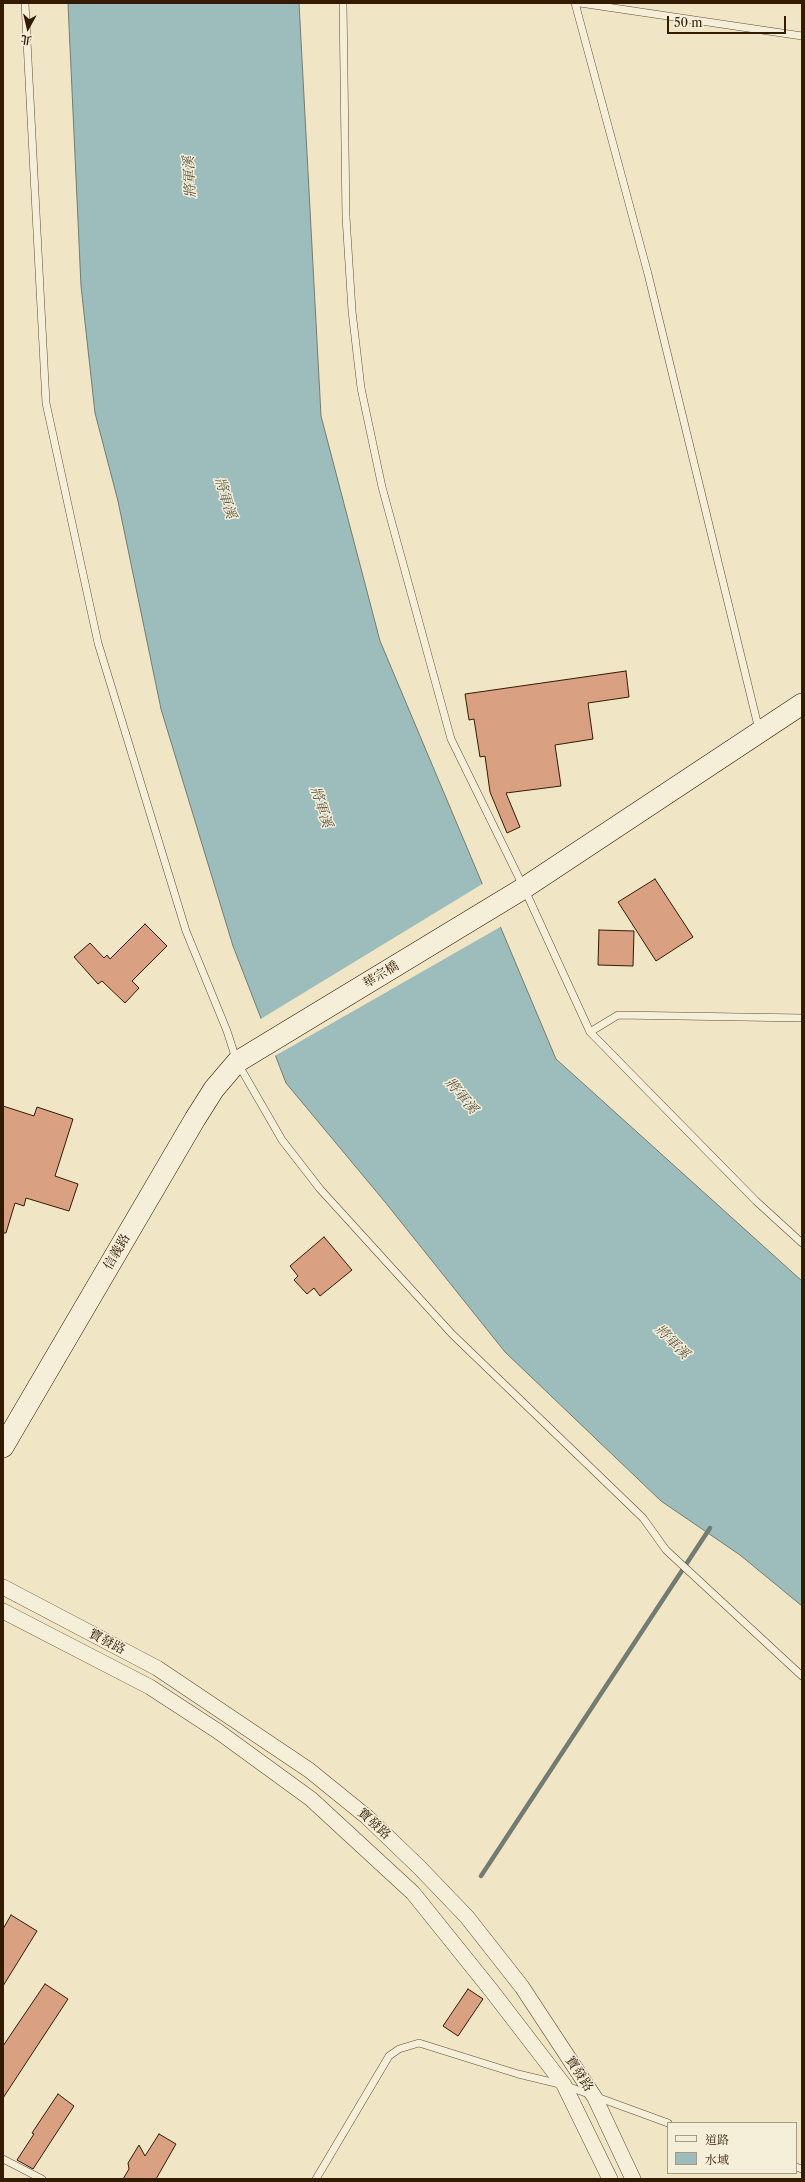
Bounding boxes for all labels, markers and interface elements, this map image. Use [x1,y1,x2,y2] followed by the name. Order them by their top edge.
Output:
[8,8,48,48] north arrow
[669,8,788,34] scale bar
[674,15,703,30] text: 50 m
[20,32,33,48] text: 北
[181,156,199,198] water label: 將軍溪
[211,475,239,521] water label: 將軍溪
[307,784,335,830] water label: 將軍溪
[360,958,402,992] street label: 華宗橋
[441,1075,481,1117] water label: 將軍溪
[100,1231,134,1273] street label: 信義路
[651,1321,693,1363] water label: 將軍溪
[86,1626,128,1658] street label: 寶發路
[354,1805,394,1843] street label: 寶發路
[562,2053,596,2095] street label: 寶發路
[667,2122,797,2174] legend
[705,2132,729,2147] text: 道路
[705,2152,729,2167] text: 水域

